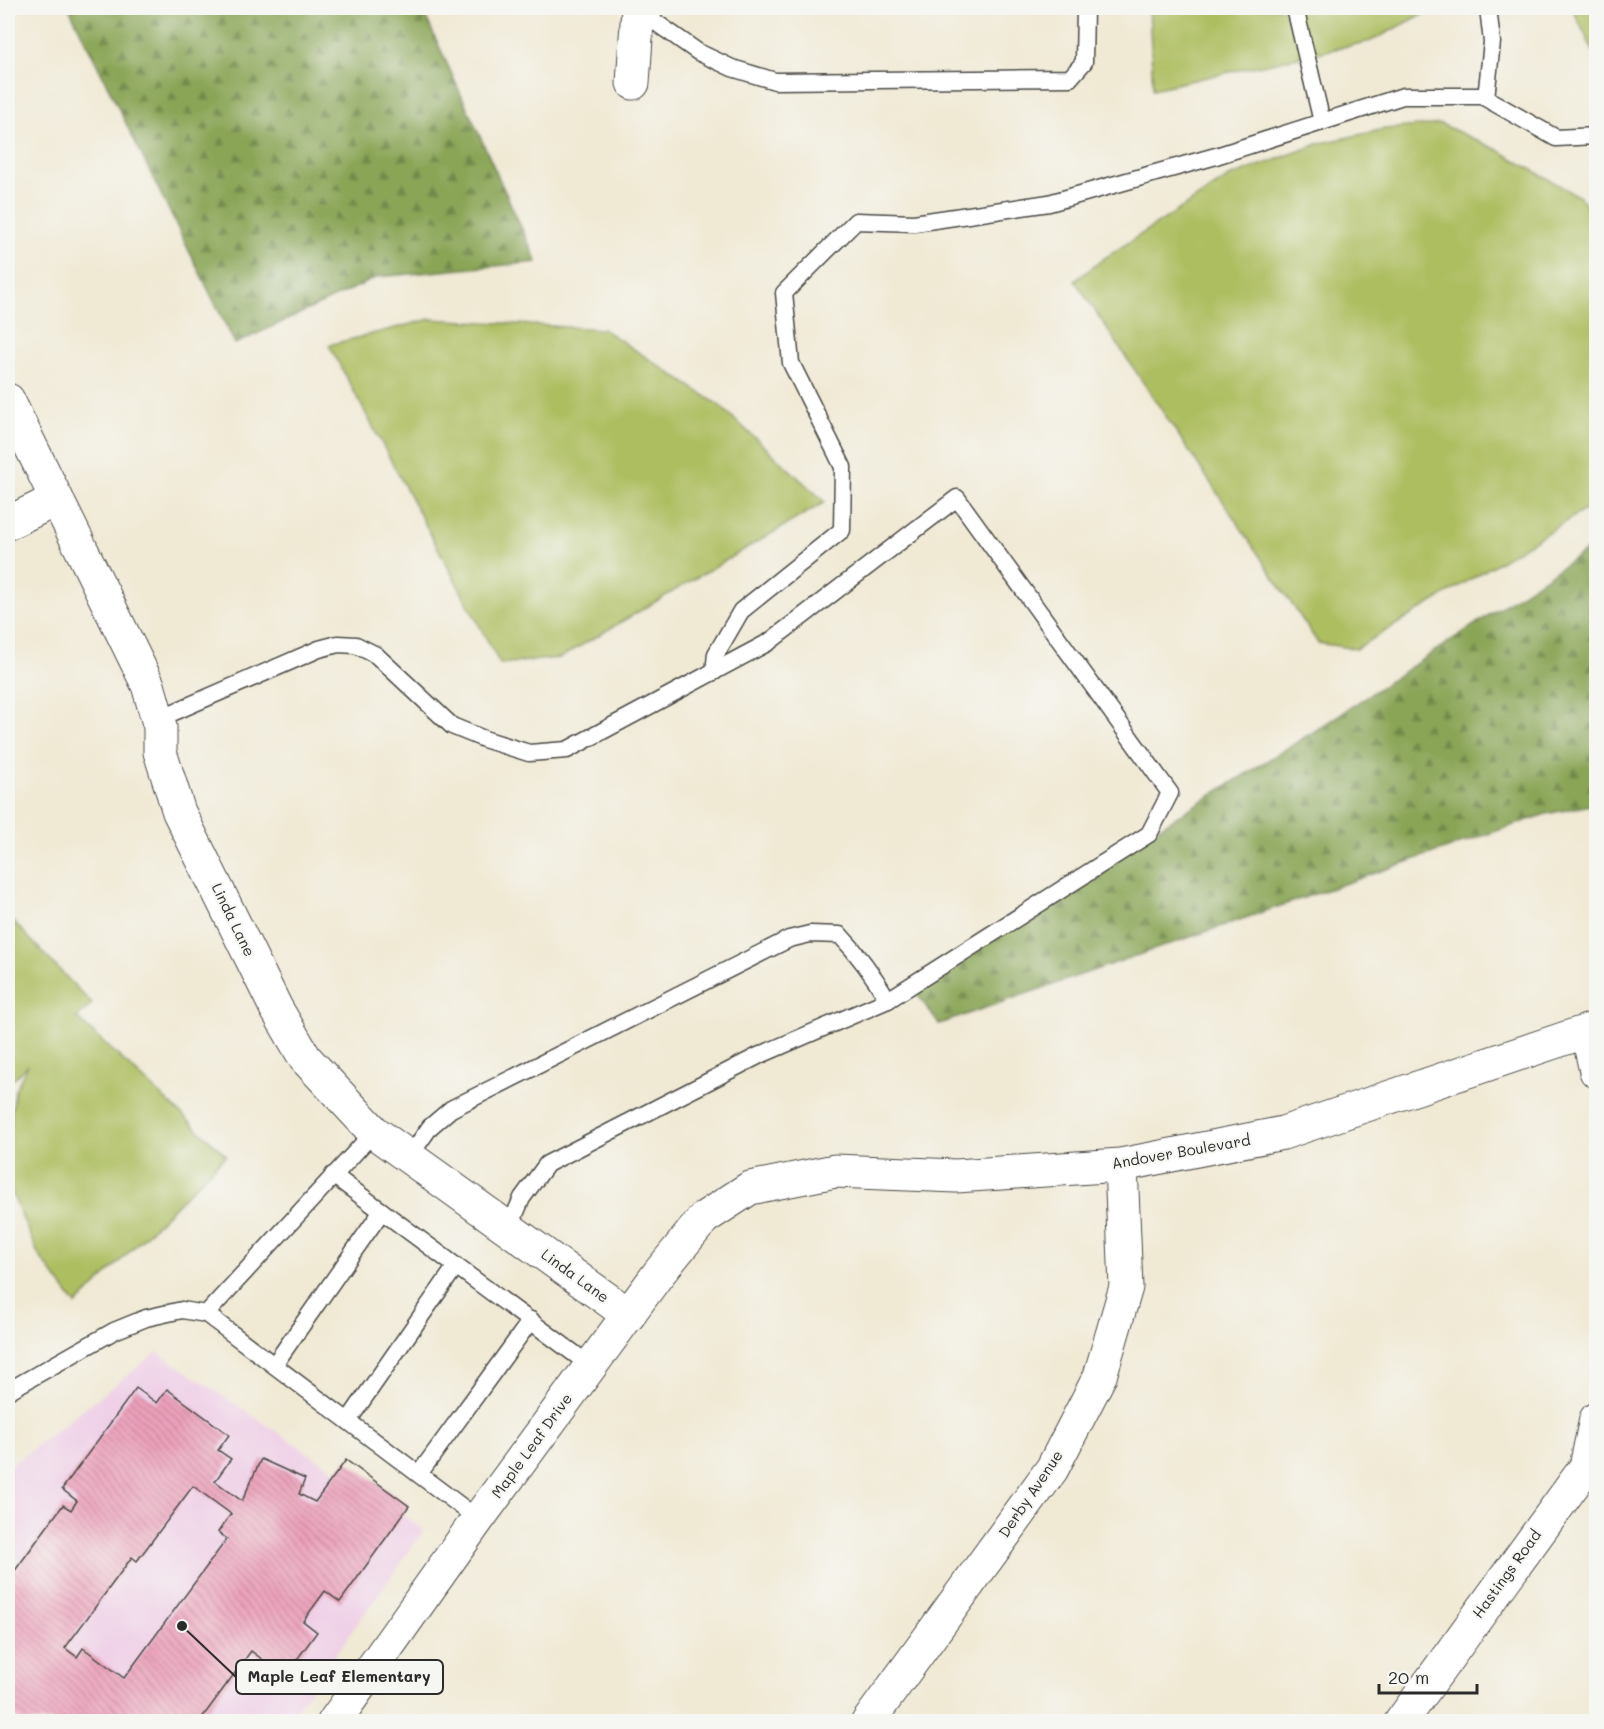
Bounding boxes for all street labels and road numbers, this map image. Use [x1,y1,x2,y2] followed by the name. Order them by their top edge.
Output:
[208,880,260,960] street label: Linda Lane
[1110,1129,1252,1173] street label: Andover Boulevard
[538,1244,614,1307] street label: Linda Lane
[486,1389,576,1502] street label: Maple Leaf Drive
[994,1446,1067,1541] street label: Derby Avenue
[1467,1525,1545,1622] street label: Hastings Road

